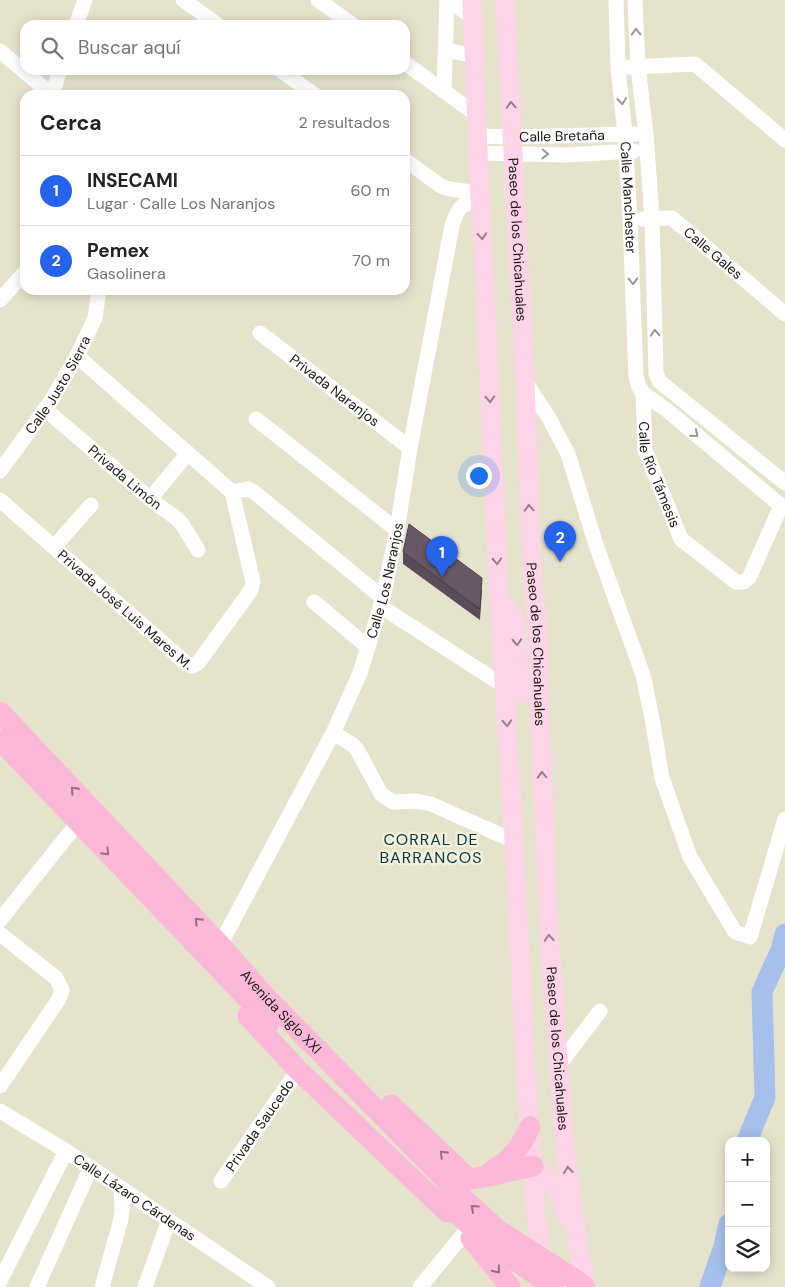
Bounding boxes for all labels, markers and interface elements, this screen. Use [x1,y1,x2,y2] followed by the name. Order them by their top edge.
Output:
[20,20,410,75] search box
[631,27,642,35] one-way arrow
[38,34,66,62] icon: search
[78,35,181,60] text: Buscar aquí
[616,97,627,105] one-way arrow
[505,101,516,109] one-way arrow
[40,109,102,137] text: Cerca
[299,112,390,133] text: 2 resultados
[519,126,605,146] street label: Calle Bretaña
[616,141,640,254] street label: Calle Manchester
[541,149,549,159] one-way arrow
[504,157,531,322] street label: Paseo de los Chicahuales
[87,168,178,193] text: INSECAMI
[53,180,59,201] text: 1
[350,180,390,201] text: 60 m
[87,193,275,214] text: Lugar · Calle Los Naranjos
[680,223,746,283] street label: Calle Gales
[477,233,488,241] one-way arrow
[87,238,149,263] text: Pemex
[51,250,61,271] text: 2
[352,250,390,271] text: 70 m
[87,263,166,284] text: Gasolinera
[627,277,638,285] one-way arrow
[650,329,660,336] one-way arrow
[21,333,94,438] street label: Calle Justo Sierra
[286,350,383,430] street label: Privada Naranjos
[484,395,495,403] one-way arrow
[635,421,684,530] street label: Calle Río Támesis
[690,429,699,438] one-way arrow
[84,441,165,513] street label: Privada Limón
[466,463,492,489] your location
[524,504,535,512] one-way arrow
[362,521,407,641] street label: Calle Los Naranjos
[544,521,576,562] pin: 2
[426,536,458,577] pin: 1
[54,546,194,674] street label: Privada José Luis Mares M.
[492,557,503,565] one-way arrow
[523,562,549,726] street label: Paseo de los Chicahuales
[511,638,522,646] one-way arrow
[501,719,512,727] one-way arrow
[537,771,547,779] one-way arrow
[71,787,80,796] one-way arrow
[380,829,482,868] district label: CORRAL DE BARRANCOS
[100,846,109,855] one-way arrow
[195,918,204,927] one-way arrow
[543,934,554,942] one-way arrow
[237,966,326,1058] street label: Avenida Siglo XXI
[542,966,573,1131] street label: Paseo de los Chicahuales
[221,1075,298,1175] street label: Privada Saucedo
[725,1137,770,1272] map controls
[725,1137,770,1182] button: +
[70,1150,199,1245] street label: Calle Lázaro Cárdenas
[439,1151,448,1160] one-way arrow
[563,1165,574,1173] one-way arrow
[725,1182,770,1227] button: −
[471,1205,480,1214] one-way arrow
[725,1227,770,1272] button: layers
[491,1264,499,1273] one-way arrow

